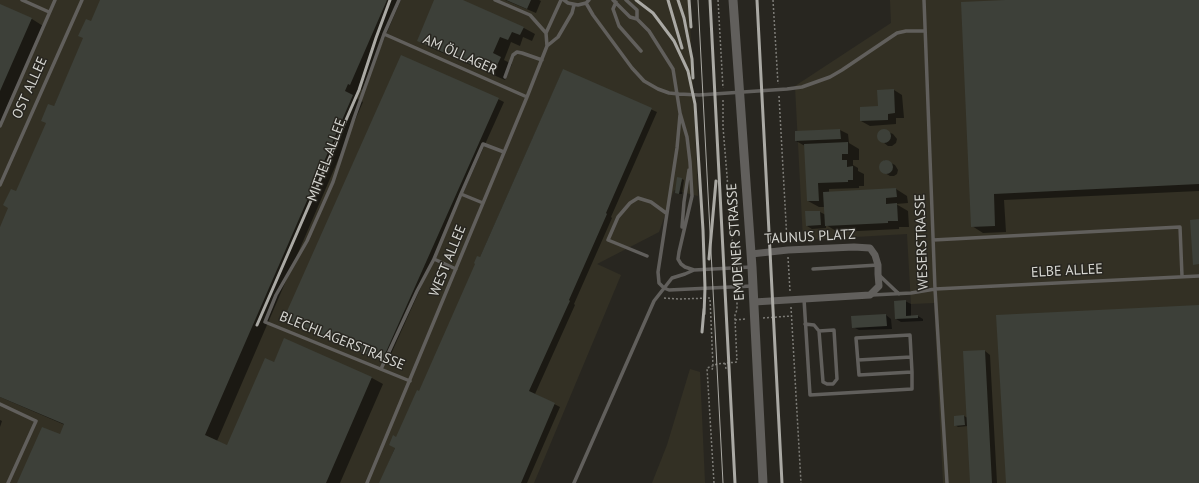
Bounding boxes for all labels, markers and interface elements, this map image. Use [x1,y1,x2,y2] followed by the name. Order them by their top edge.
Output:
[420,31,500,79] street label: AM ÖLLAGER
[9,54,51,122] street label: OST ALLEE
[304,116,350,204] street label: MITTEL ALLEE
[724,183,748,301] street label: EMDENER STRASSE
[912,194,932,290] street label: WESERSTRASSE
[426,223,470,299] street label: WEST ALLEE
[764,226,856,248] street label: TAUNUS PLATZ
[1031,261,1103,281] street label: ELBE ALLEE
[277,308,407,374] street label: BLECHLAGERSTRASSE

